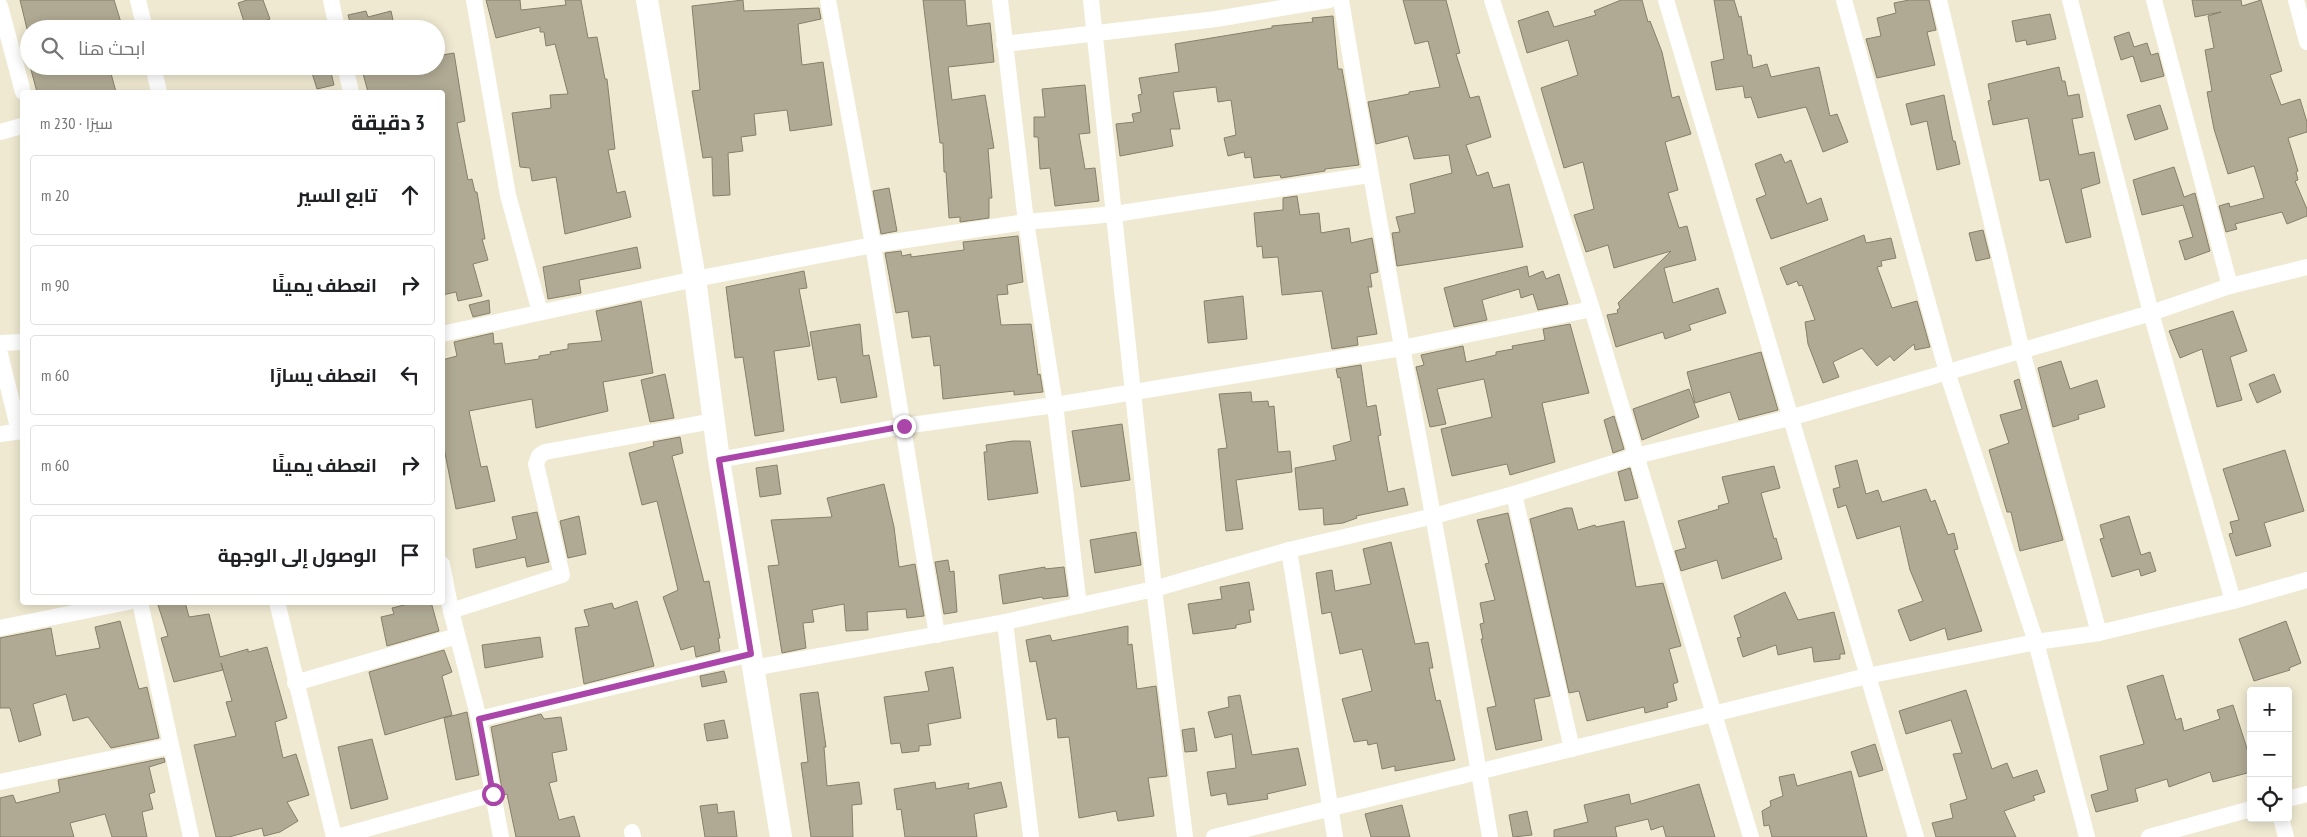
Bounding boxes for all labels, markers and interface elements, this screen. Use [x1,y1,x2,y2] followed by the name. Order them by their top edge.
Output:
[20,20,445,75] search box
[38,34,66,62] icon: search
[78,36,146,60] text: ابحث هنا
[351,109,425,136] text: 3 دقيقة
[40,113,113,133] text: سيرًا · 230 m
[396,181,424,209] icon: ahead
[298,183,377,207] text: تابع السير
[41,185,69,205] text: 20 m
[396,271,424,299] icon: right
[272,273,377,297] text: انعطف يمينًا
[41,275,69,295] text: 90 m
[396,361,424,389] icon: left
[269,363,377,387] text: انعطف يسارًا
[41,365,69,385] text: 60 m
[893,415,916,438] route end
[396,451,424,479] icon: right
[272,453,377,477] text: انعطف يمينًا
[41,455,69,475] text: 60 m
[396,541,424,569] icon: arrive
[218,543,377,567] text: الوصول إلى الوجهة
[2247,687,2292,822] map controls
[2247,687,2292,732] button: +
[2247,732,2292,777] button: −
[2247,777,2292,822] button: locate
[482,783,505,806] route start

